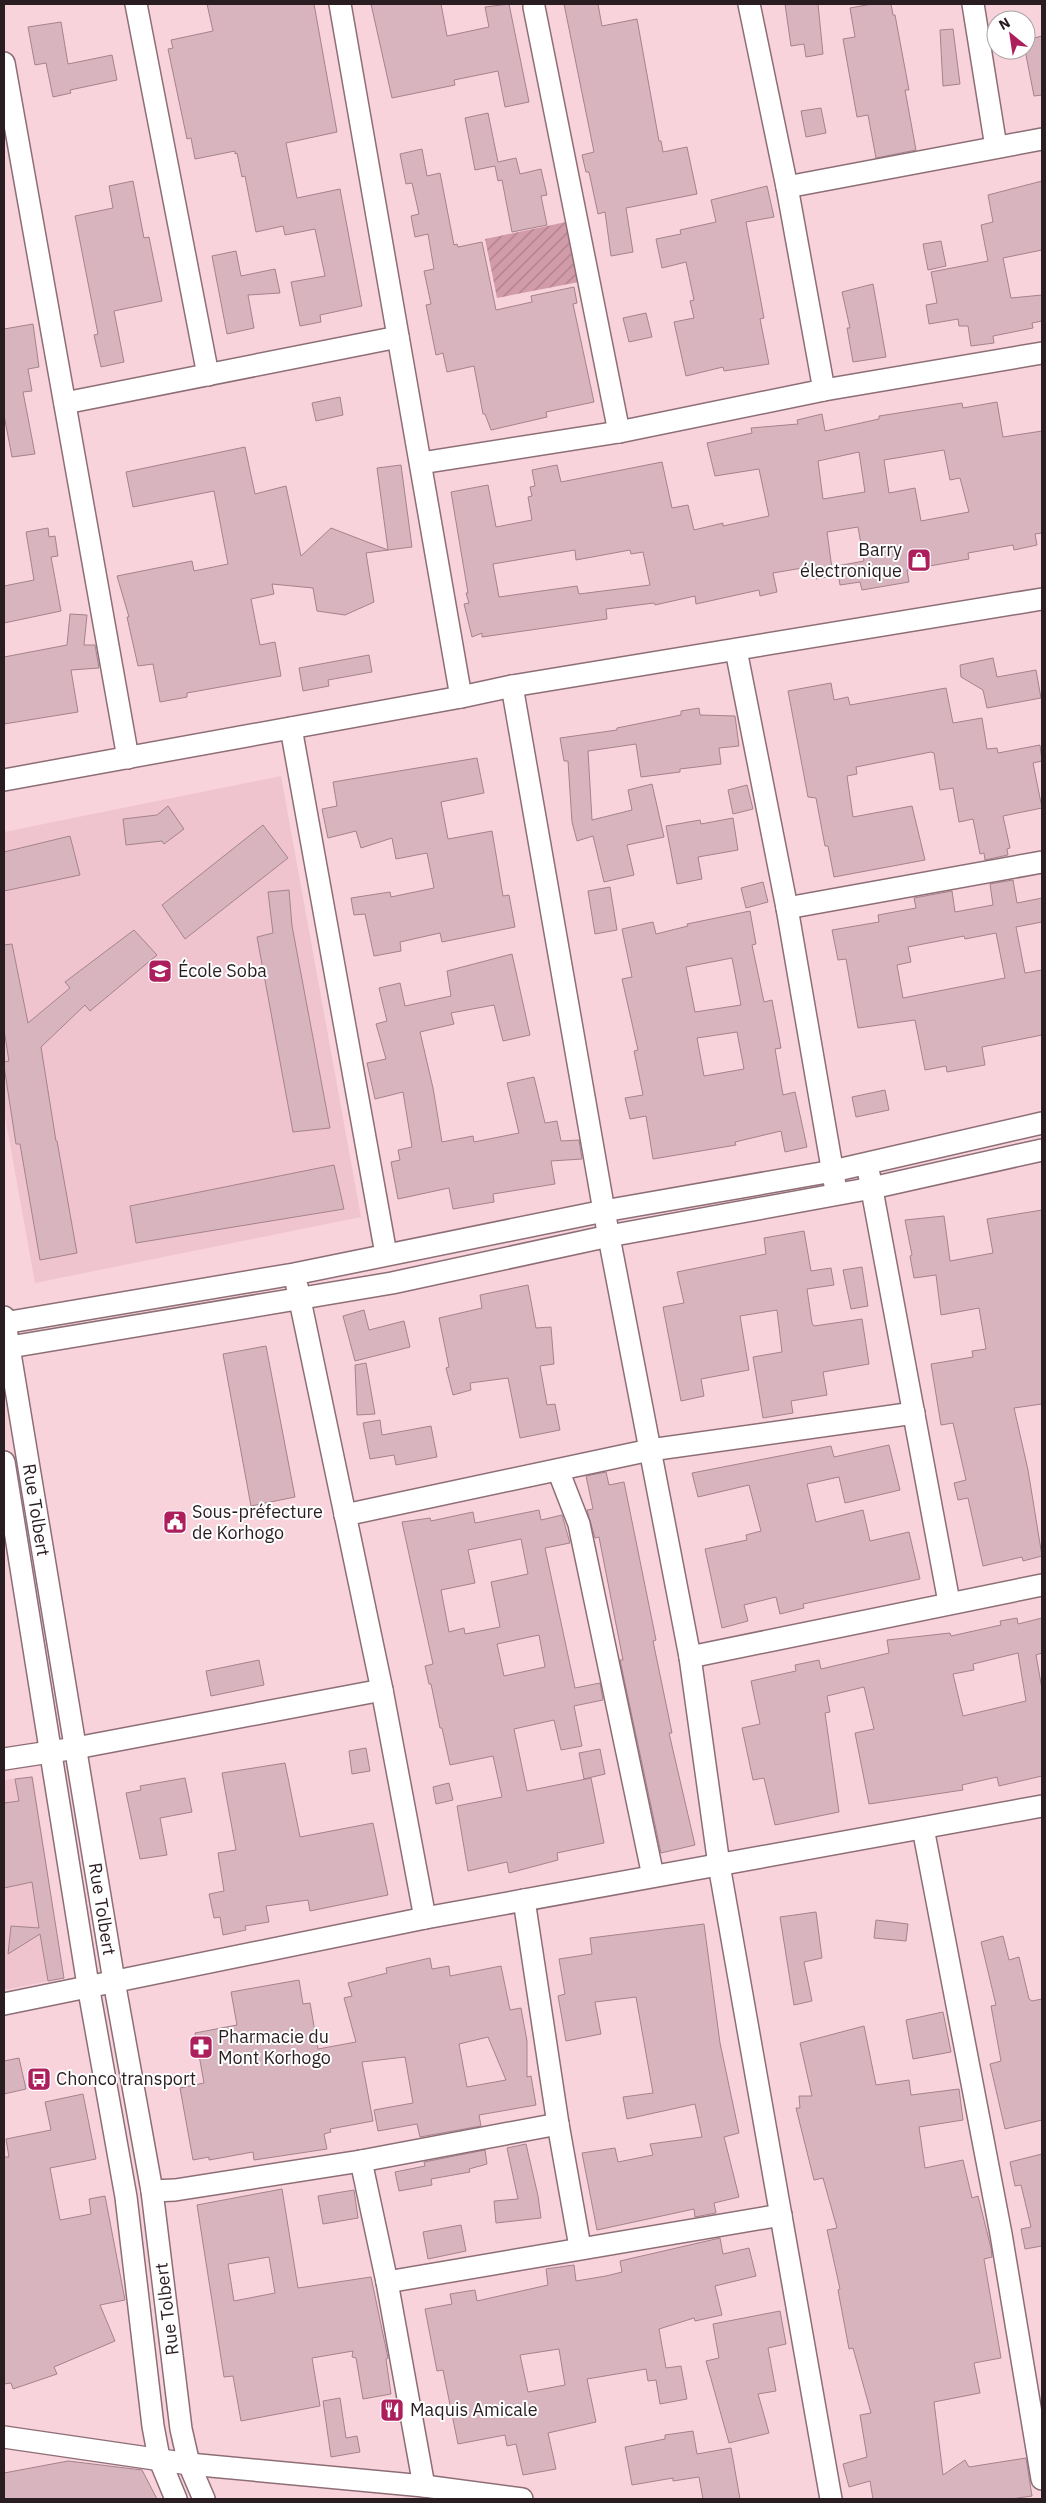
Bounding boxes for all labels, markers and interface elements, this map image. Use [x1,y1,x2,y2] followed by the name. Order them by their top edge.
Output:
[986,10,1036,60] north arrow
[996,13,1013,34] text: N
[800,538,902,582] place label: Barry électronique
[906,547,932,573] shop icon: Barry électronique
[147,958,173,984] school or university icon: École Soba
[178,959,267,982] place label: École Soba
[18,1462,55,1558] street label: Rue Tolbert
[192,1500,323,1544] place label: Sous-préfecture de Korhogo
[162,1509,188,1535] public building icon: Sous-préfecture de Korhogo
[84,1861,121,1957] street label: Rue Tolbert
[218,2025,331,2069] place label: Pharmacie du Mont Korhogo
[188,2034,214,2060] pharmacy icon: Pharmacie du Mont Korhogo
[26,2066,52,2092] bus stop icon: Chonco transport
[56,2067,196,2090] place label: Chonco transport
[149,2261,184,2357] street label: Rue Tolbert
[379,2397,405,2423] restaurant icon: Maquis Amicale
[410,2398,538,2421] place label: Maquis Amicale

